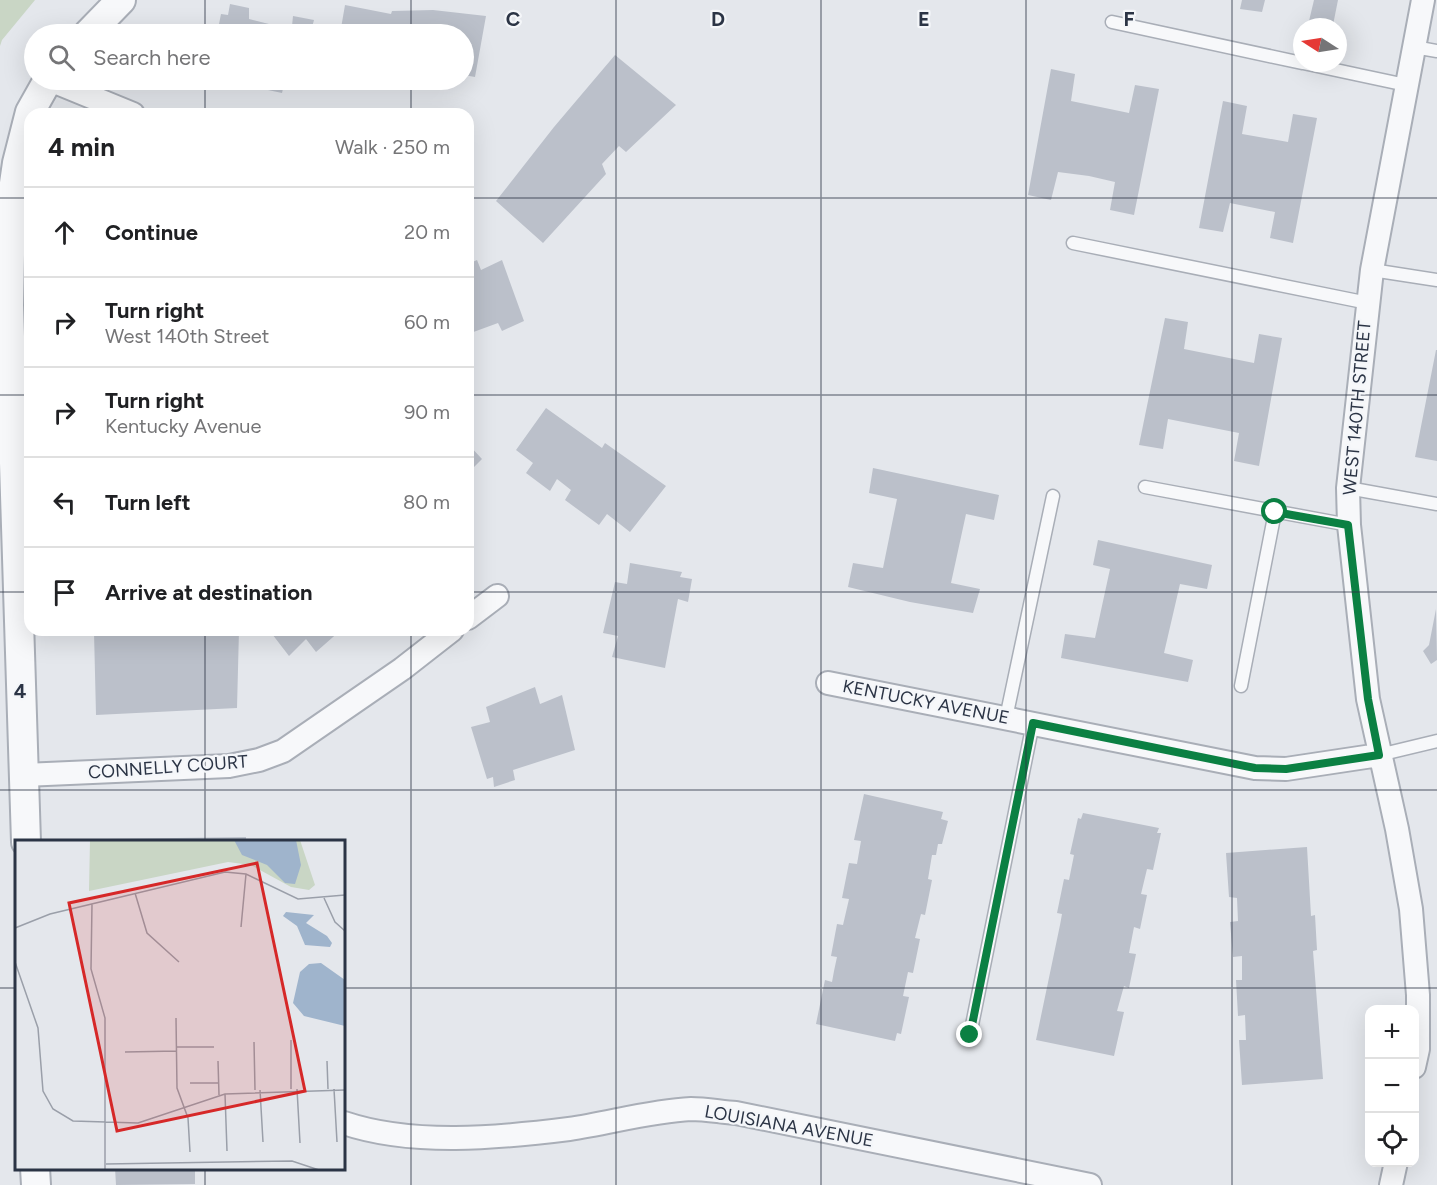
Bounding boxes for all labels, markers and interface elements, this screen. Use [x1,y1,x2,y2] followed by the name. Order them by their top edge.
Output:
[506,7,520,31] text: C
[711,7,725,31] text: D
[918,7,930,31] text: E
[1123,7,1135,31] text: F
[1293,18,1347,72] north arrow
[24,24,474,90] search box
[45,41,78,74] icon: search
[93,44,211,71] text: Search here
[48,131,115,163] text: 4 min
[335,135,450,159] text: Walk · 250 m
[48,216,81,249] icon: ahead
[105,219,198,246] text: Continue
[404,220,450,244] text: 20 m
[105,297,204,324] text: Turn right
[48,306,81,339] icon: right
[404,310,450,334] text: 60 m
[1338,320,1376,496] street label: WEST 140TH STREET
[105,324,269,348] text: West 140th Street
[105,387,204,414] text: Turn right
[48,396,81,429] icon: right
[404,400,450,424] text: 90 m
[105,414,261,438] text: Kentucky Avenue
[48,486,81,519] icon: left
[105,489,191,516] text: Turn left
[403,490,450,514] text: 80 m
[1261,498,1287,524] route start
[48,576,81,609] icon: arrive
[105,579,313,606] text: Arrive at destination
[841,675,1011,729] street label: KENTUCKY AVENUE
[14,679,27,703] text: 4
[87,750,249,784] street label: CONNELLY COURT
[15,840,345,1170] inset map
[1365,1005,1419,1167] map controls
[1365,1005,1419,1059] button: +
[956,1021,982,1047] route end
[1365,1059,1419,1113] button: −
[703,1100,875,1152] street label: LOUISIANA AVENUE
[1365,1113,1419,1167] button: locate

